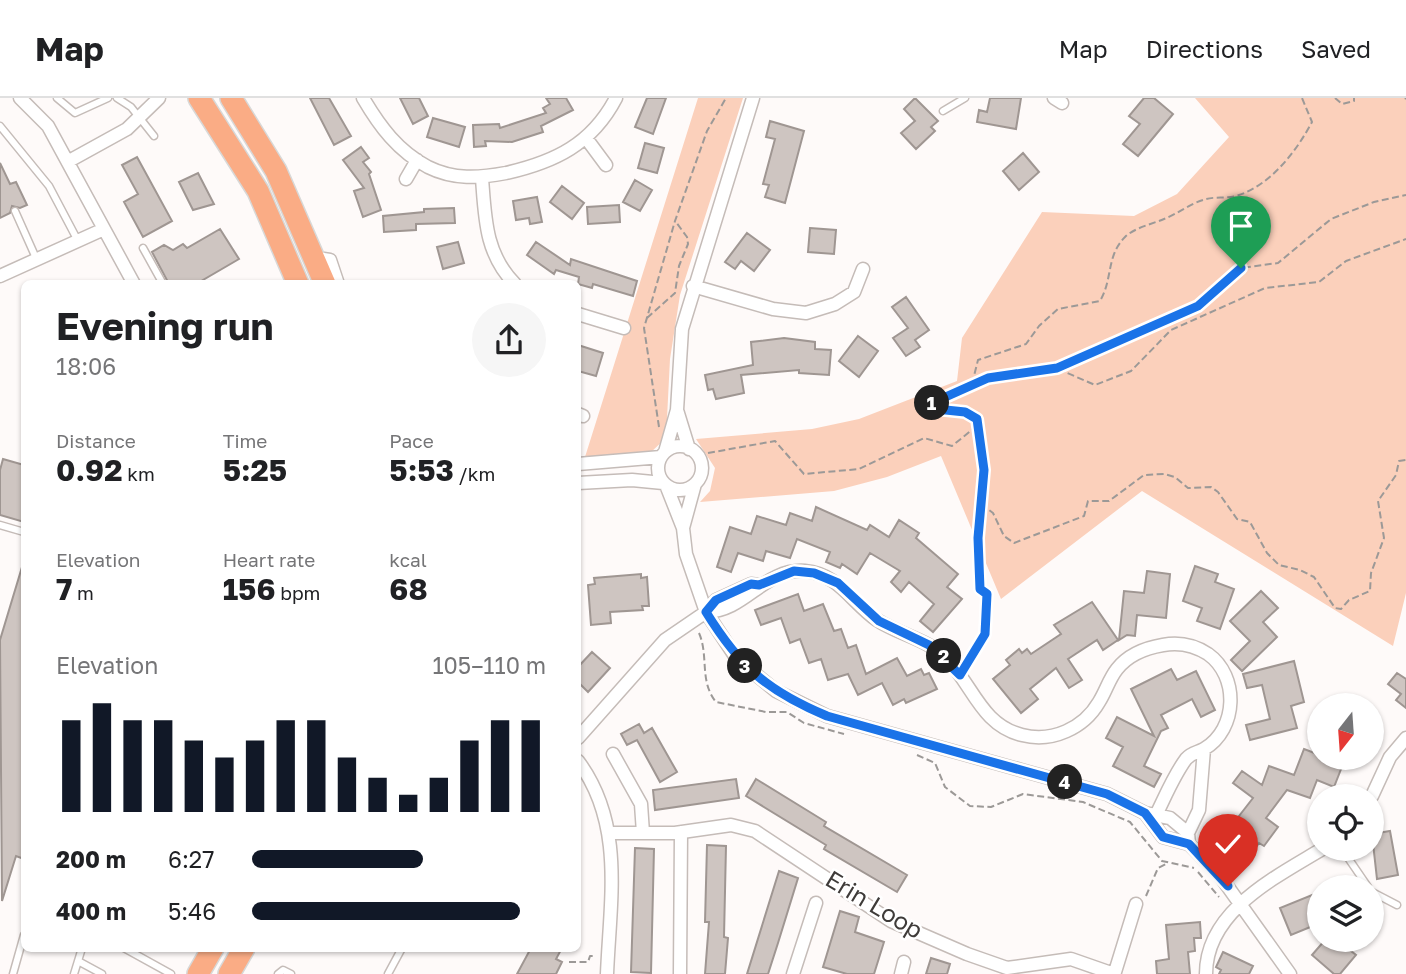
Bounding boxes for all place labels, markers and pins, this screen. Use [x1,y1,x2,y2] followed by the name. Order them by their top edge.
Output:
[1211,196,1271,268] pin
[914,386,950,420] pin: 1
[926,638,962,674] pin: 2
[728,648,762,684] pin: 3
[1048,764,1082,800] pin: 4
[1198,814,1258,886] pin

